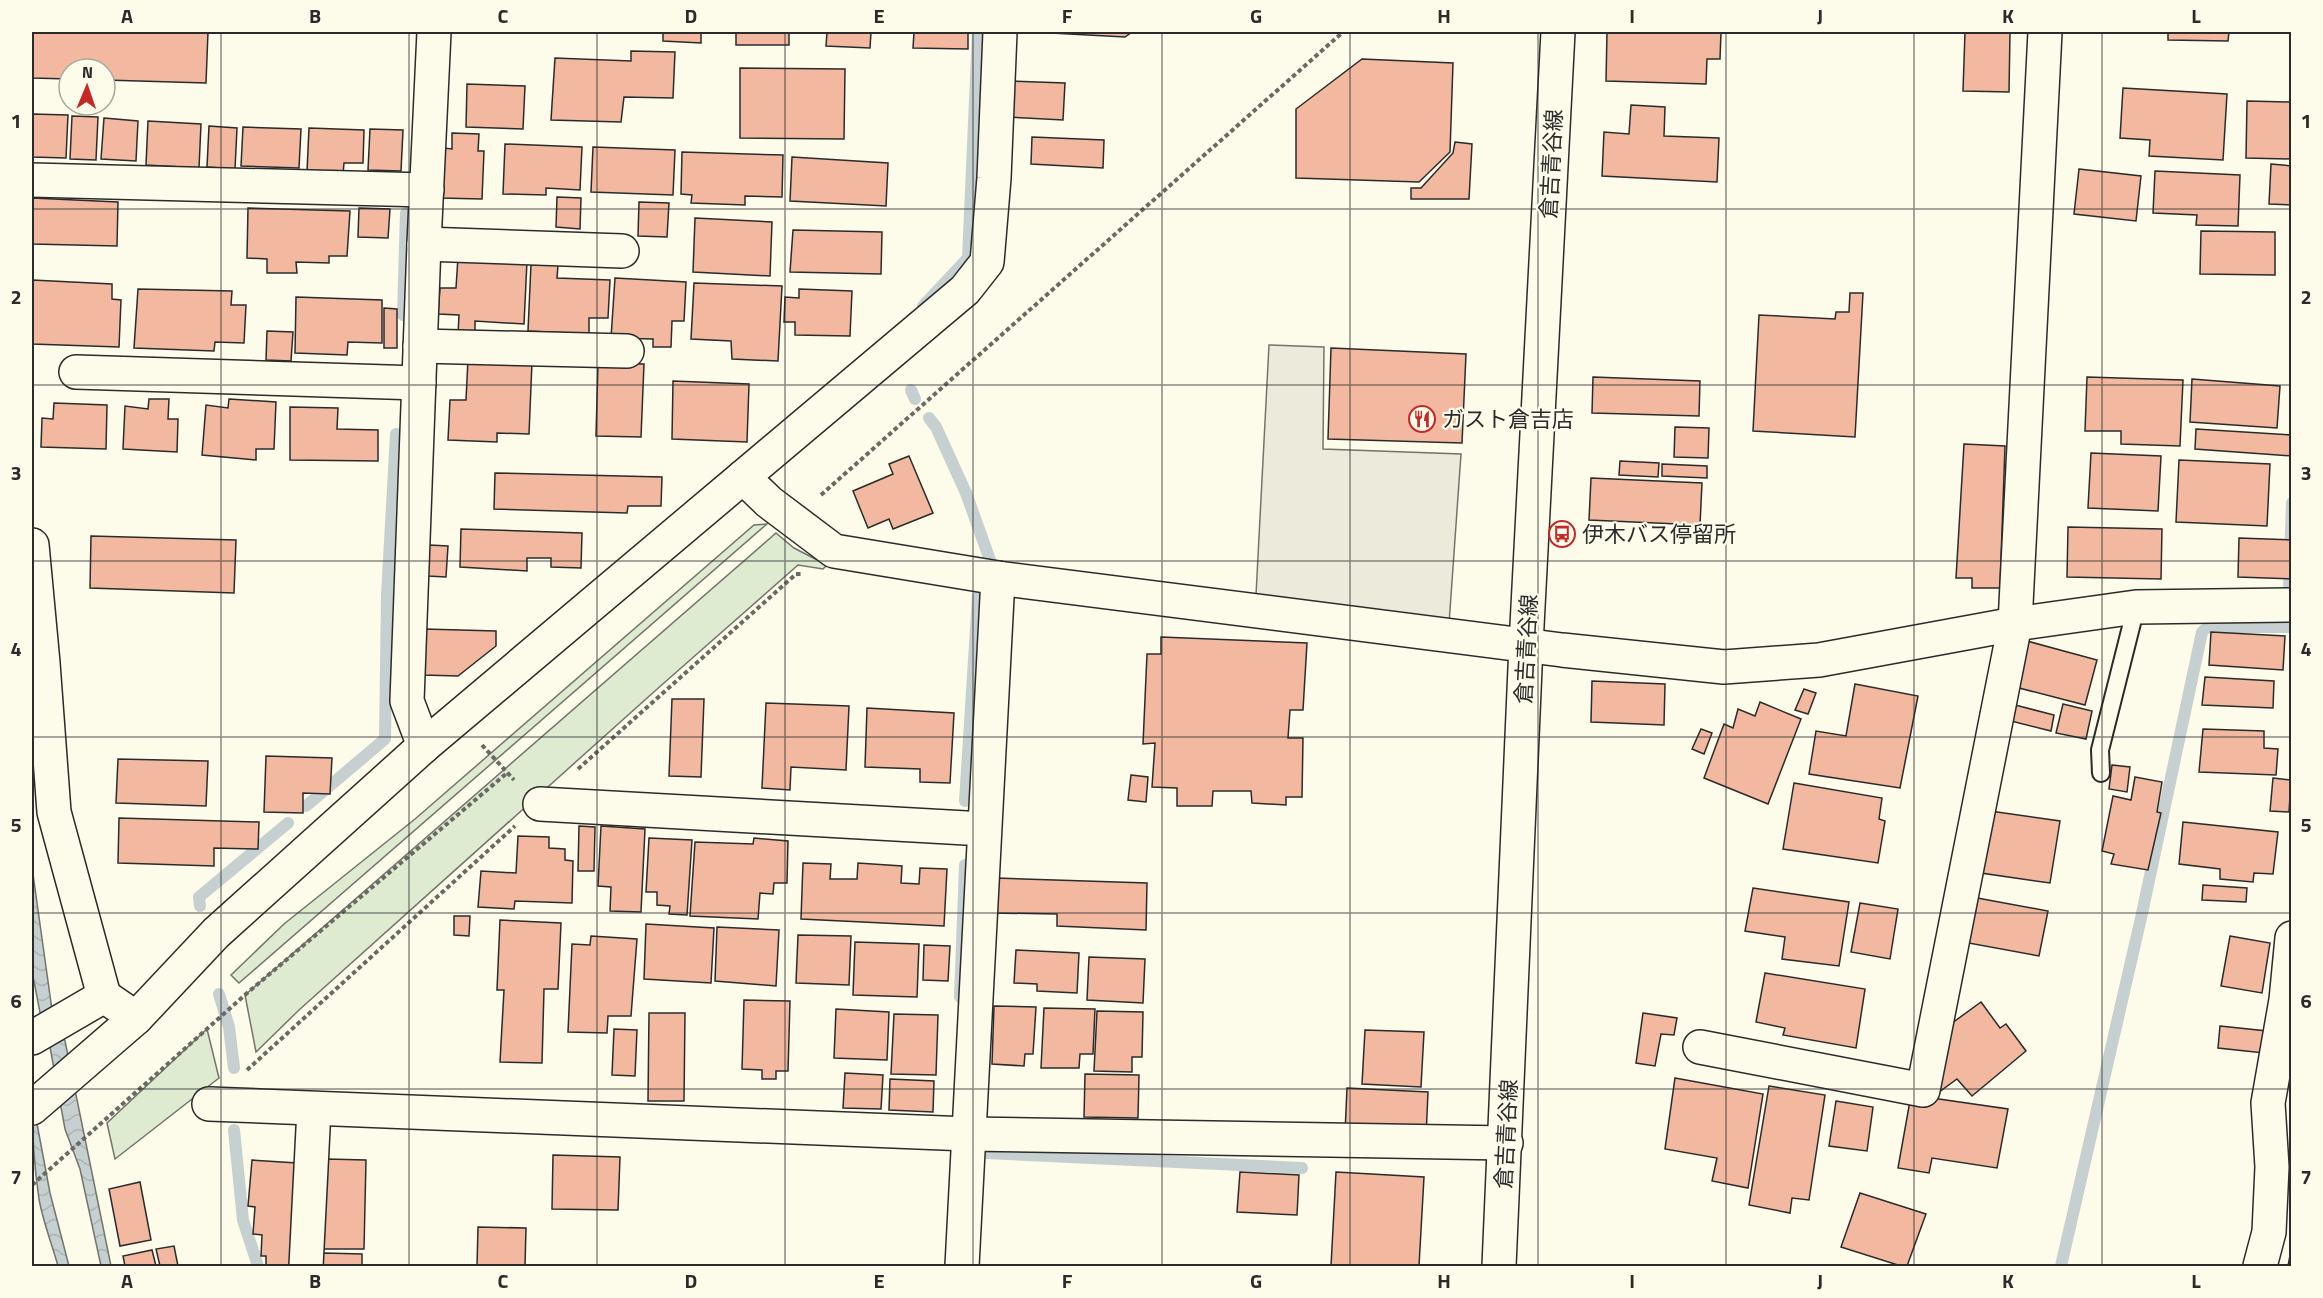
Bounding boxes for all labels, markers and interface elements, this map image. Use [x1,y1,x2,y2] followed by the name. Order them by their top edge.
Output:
[121,0,133,31] text: A
[309,0,321,31] text: B
[498,0,509,31] text: C
[685,0,697,31] text: D
[873,0,885,31] text: E
[1062,0,1073,31] text: F
[1250,0,1262,31] text: G
[1437,0,1451,31] text: H
[1629,0,1635,31] text: I
[1817,0,1823,31] text: J
[2002,0,2014,31] text: K
[2191,0,2201,31] text: L
[57,57,117,117] north arrow
[82,60,93,84] text: N
[10,105,22,136] text: 1
[2300,105,2312,136] text: 1
[1531,108,1571,220] street label: 倉吉青谷線
[10,281,22,312] text: 2
[2300,281,2312,312] text: 2
[1442,402,1574,436] place label: ガスト倉吉店
[1407,404,1437,434] restaurant icon: ガスト倉吉店
[10,457,22,488] text: 3
[2300,457,2312,488] text: 3
[1582,517,1736,551] place label: 伊木バス停留所
[1547,519,1577,549] bus stop icon: 伊木バス停留所
[1506,593,1546,705] street label: 倉吉青谷線
[10,633,22,664] text: 4
[2300,633,2312,664] text: 4
[10,809,22,840] text: 5
[2300,809,2312,840] text: 5
[10,985,22,1016] text: 6
[2300,985,2312,1016] text: 6
[1486,1078,1526,1190] street label: 倉吉青谷線
[10,1161,22,1192] text: 7
[2300,1161,2312,1192] text: 7
[121,1265,133,1296] text: A
[309,1265,321,1296] text: B
[498,1265,509,1296] text: C
[685,1265,697,1296] text: D
[873,1265,885,1296] text: E
[1062,1265,1073,1296] text: F
[1250,1265,1262,1296] text: G
[1437,1265,1451,1296] text: H
[1629,1265,1635,1296] text: I
[1817,1265,1823,1296] text: J
[2002,1265,2014,1296] text: K
[2191,1265,2201,1296] text: L

